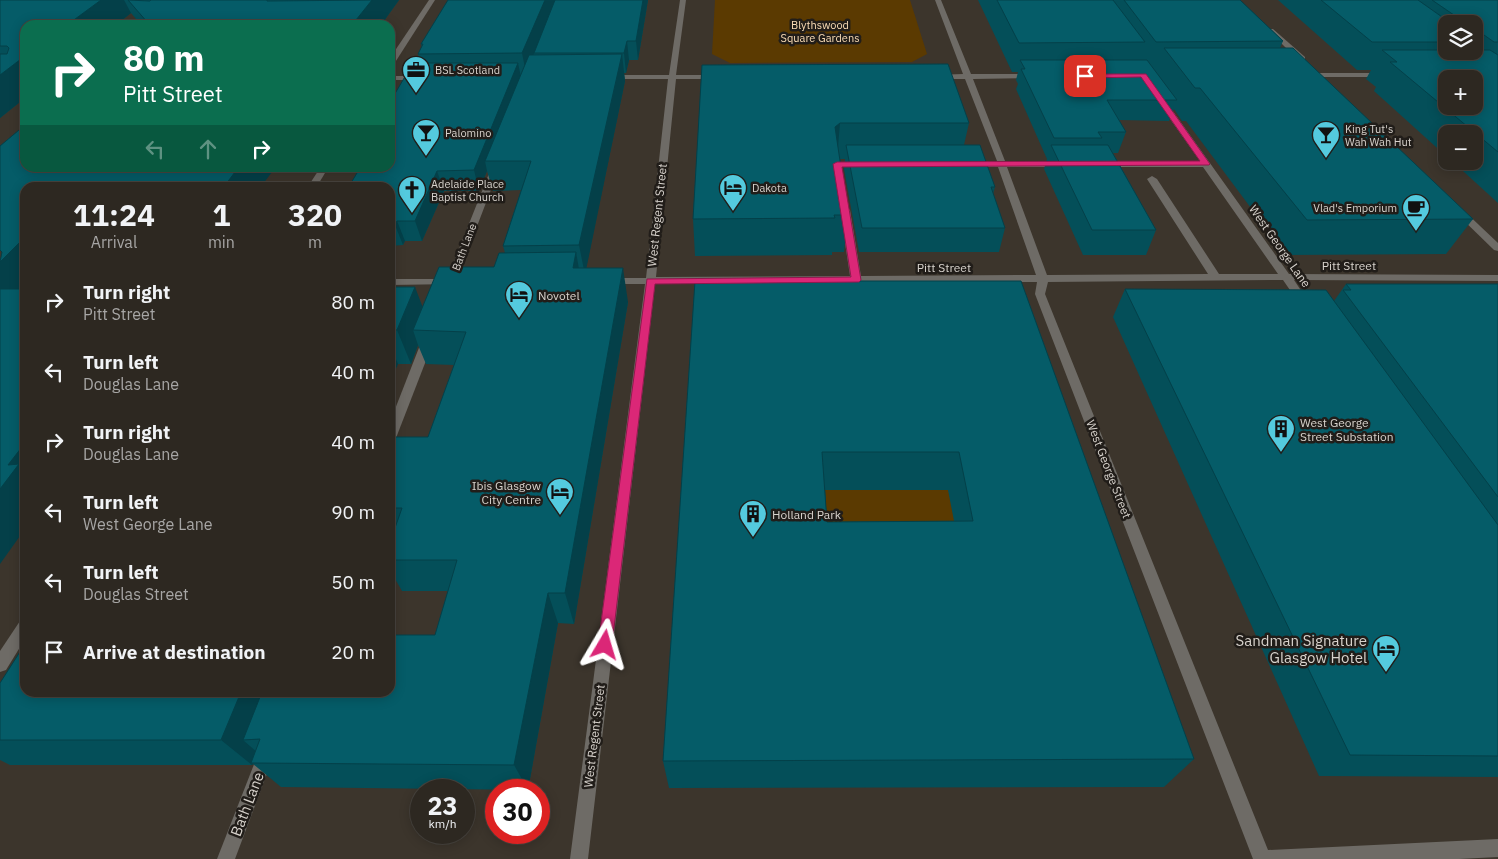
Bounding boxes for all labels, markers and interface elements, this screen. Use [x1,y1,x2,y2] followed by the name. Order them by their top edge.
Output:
[1438,15,1483,170] map controls
[1438,15,1483,60] button: layers
[780,18,860,45] park label: Blythswood Square Gardens
[123,35,205,81] text: 80 m
[40,40,105,105] icon: right
[401,55,431,94] office icon: BSL Scotland
[1064,55,1106,97] pin
[1071,62,1099,90] icon: arrive
[435,63,500,77] place label: BSL Scotland
[1438,70,1483,115] button: +
[123,79,223,108] text: Pitt Street
[411,118,441,157] bar icon: Palomino
[1311,120,1341,159] bar icon: King Tut's Wah Wah Hut
[1345,122,1412,149] place label: King Tut's Wah Wah Hut
[1438,125,1483,170] button: −
[445,126,491,140] place label: Palomino
[141,135,169,163] icon: left
[194,135,222,163] icon: ahead
[247,135,275,163] icon: right
[644,163,670,267] street label: West Regent Street
[718,173,748,212] hotel icon: Dakota
[397,175,427,214] church icon: Adelaide Place Baptist Church
[431,177,504,204] place label: Adelaide Place Baptist Church
[752,181,787,195] place label: Dakota
[1401,193,1431,232] cafe icon: Vlad's Emporium
[73,195,155,234] text: 11:24
[212,195,230,234] text: 1
[288,195,342,234] text: 320
[1313,201,1397,215] place label: Vlad's Emporium
[1246,202,1314,290] street label: West George Lane
[449,221,479,273] street label: Bath Lane
[91,232,137,252] text: Arrival
[208,232,235,252] text: min
[308,232,322,252] text: m
[1322,258,1376,273] street label: Pitt Street
[917,260,971,275] street label: Pitt Street
[83,280,170,304] text: Turn right
[504,280,534,319] hotel icon: Novotel
[40,288,68,316] icon: right
[538,288,580,303] place label: Novotel
[331,290,375,314] text: 80 m
[83,304,155,324] text: Pitt Street
[83,350,159,374] text: Turn left
[40,358,68,386] icon: left
[331,360,375,384] text: 40 m
[83,374,179,394] text: Douglas Lane
[1266,414,1296,453] building icon: West George Street Substation
[1300,415,1394,444] place label: West George Street Substation
[1083,418,1135,520] street label: West George Street
[83,420,170,444] text: Turn right
[40,428,68,456] icon: right
[331,430,375,454] text: 40 m
[83,444,179,464] text: Douglas Lane
[545,477,575,516] hotel icon: Ibis Glasgow City Centre
[472,478,541,507] place label: Ibis Glasgow City Centre
[83,490,159,514] text: Turn left
[40,498,68,526] icon: left
[738,499,768,538] building icon: Holland Park
[331,500,375,524] text: 90 m
[772,507,842,522] place label: Holland Park
[83,514,213,534] text: West George Lane
[83,560,159,584] text: Turn left
[40,568,68,596] icon: left
[331,570,375,594] text: 50 m
[83,584,189,604] text: Douglas Street
[578,618,630,670] position arrow
[1236,631,1367,667] place label: Sandman Signature Glasgow Hotel
[1371,634,1401,673] hotel icon: Sandman Signature Glasgow Hotel
[40,638,68,666] icon: arrive
[83,640,266,664] text: Arrive at destination
[331,640,375,664] text: 20 m
[580,684,608,788] street label: West Regent Street
[226,769,268,839] street label: Bath Lane
[485,779,550,844] speed limit sign: 30
[427,789,458,822] text: 23
[428,816,457,831] text: km/h

